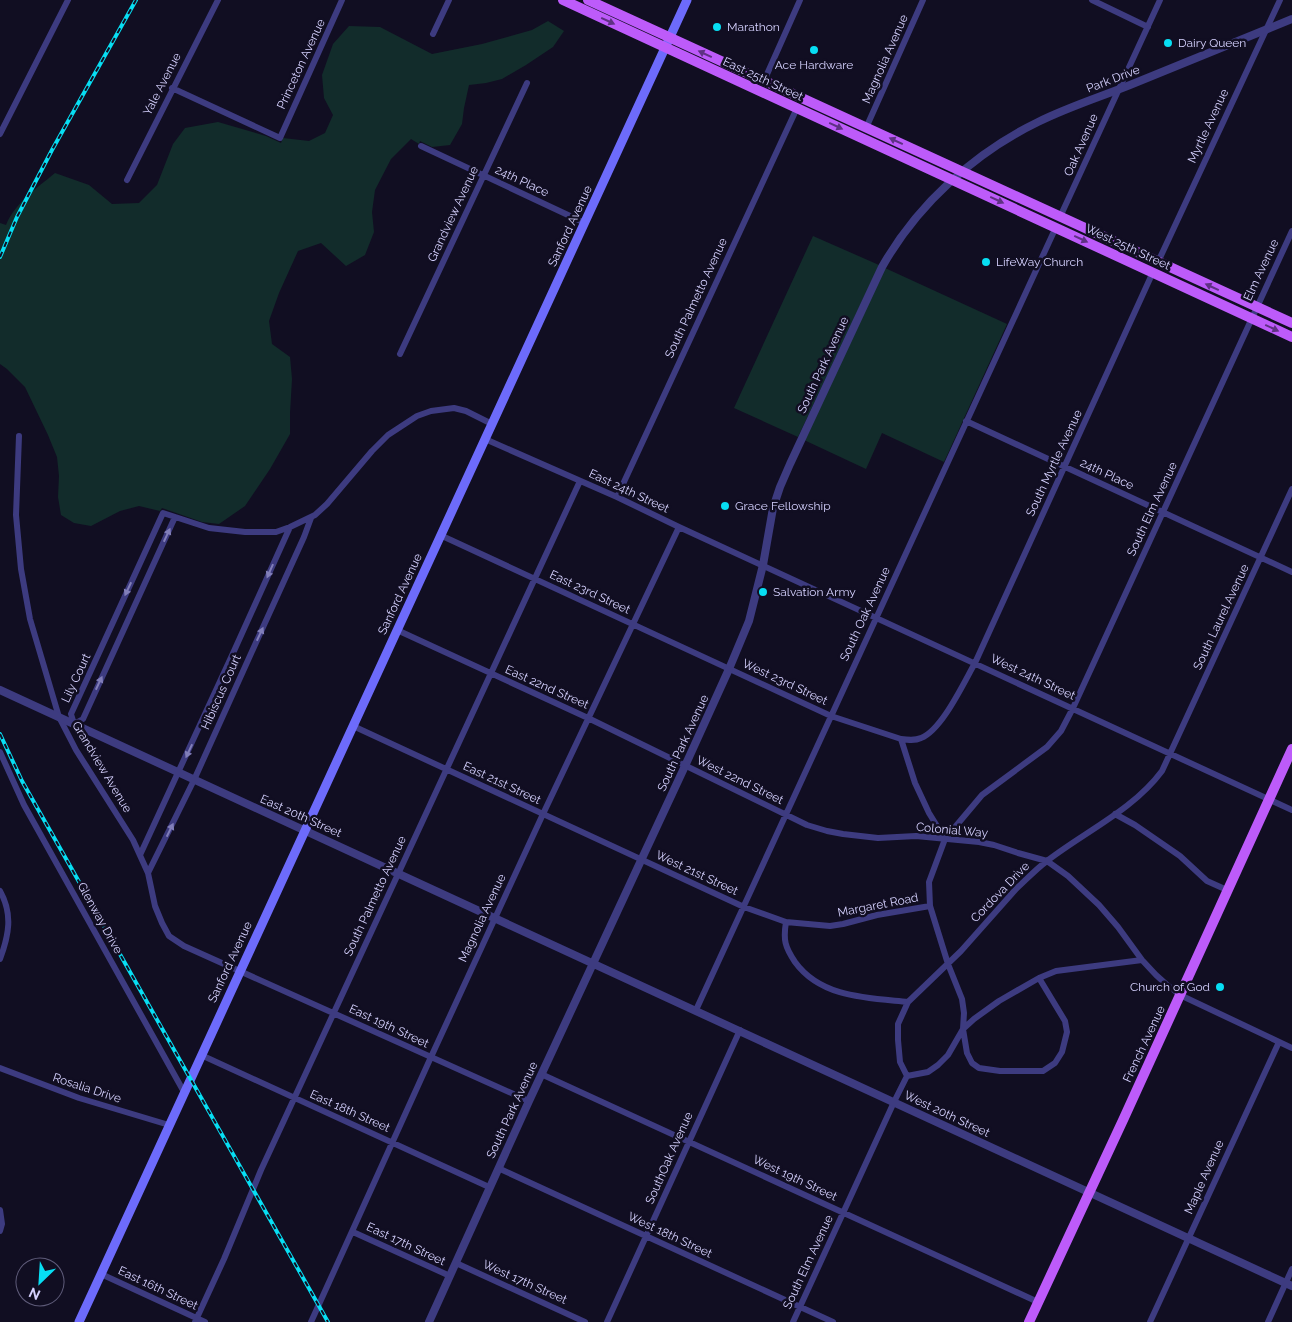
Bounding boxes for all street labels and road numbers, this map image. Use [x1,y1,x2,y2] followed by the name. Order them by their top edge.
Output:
[859,12,911,106] street label: Magnolia Avenue
[274,17,328,111] street label: Princeton Avenue
[140,50,184,118] street label: Yale Avenue
[721,54,805,104] street label: East 25th Street
[1084,62,1142,96] street label: Park Drive
[1185,87,1231,165] street label: Myrtle Avenue
[1061,112,1101,178] street label: Oak Avenue
[493,162,551,200] street label: 24th Place
[425,164,481,264] street label: Grandview Avenue
[545,183,595,269] street label: Sanford Avenue
[1083,221,1173,273] street label: West 25th Street
[662,236,730,360] street label: South Palmetto Avenue
[1241,237,1281,303] street label: Elm Avenue
[794,314,852,416] street label: South Park Avenue
[1023,407,1085,519] street label: South Myrtle Avenue
[1078,455,1136,493] street label: 24th Place
[1124,460,1180,558] street label: South Elm Avenue
[587,466,671,516] street label: East 24th Street
[375,551,425,637] street label: Sanford Avenue
[1190,562,1252,672] street label: South Laurel Avenue
[837,565,893,663] street label: South Oak Avenue
[548,567,632,617] street label: East 23rd Street
[59,651,93,705] street label: Lily Court
[988,651,1078,703] street label: West 24th Street
[198,652,244,732] street label: Hibiscus Court
[740,656,830,708] street label: West 23rd Street
[503,662,591,712] street label: East 22nd Street
[654,692,712,794] street label: South Park Avenue
[69,719,135,815] street label: Grandview Avenue
[694,753,786,807] street label: West 22nd Street
[461,759,543,807] street label: East 21st Street
[258,792,344,840] street label: East 20th Street
[915,820,989,840] street label: Colonial Way
[341,834,409,958] street label: South Palmetto Avenue
[654,848,740,898] street label: West 21st Street
[968,859,1032,925] street label: Cordova Drive
[455,872,509,964] street label: Magnolia Avenue
[75,880,125,956] street label: Glenway Drive
[836,890,920,920] street label: Margaret Road
[205,919,255,1005] street label: Sanford Avenue
[347,1001,431,1051] street label: East 19th Street
[1120,1003,1168,1085] street label: French Avenue
[483,1059,541,1161] street label: South Park Avenue
[51,1070,123,1106] street label: Rosalia Drive
[308,1087,392,1135] street label: East 18th Street
[902,1088,992,1140] street label: West 20th Street
[642,1110,696,1206] street label: SouthOak Avenue
[1181,1138,1227,1216] street label: Maple Avenue
[751,1152,839,1204] street label: West 19th Street
[626,1209,714,1261] street label: West 18th Street
[780,1213,836,1311] street label: South Elm Avenue
[364,1220,448,1268] street label: East 17th Street
[481,1257,569,1307] street label: West 17th Street
[116,1263,200,1313] street label: East 16th Street

